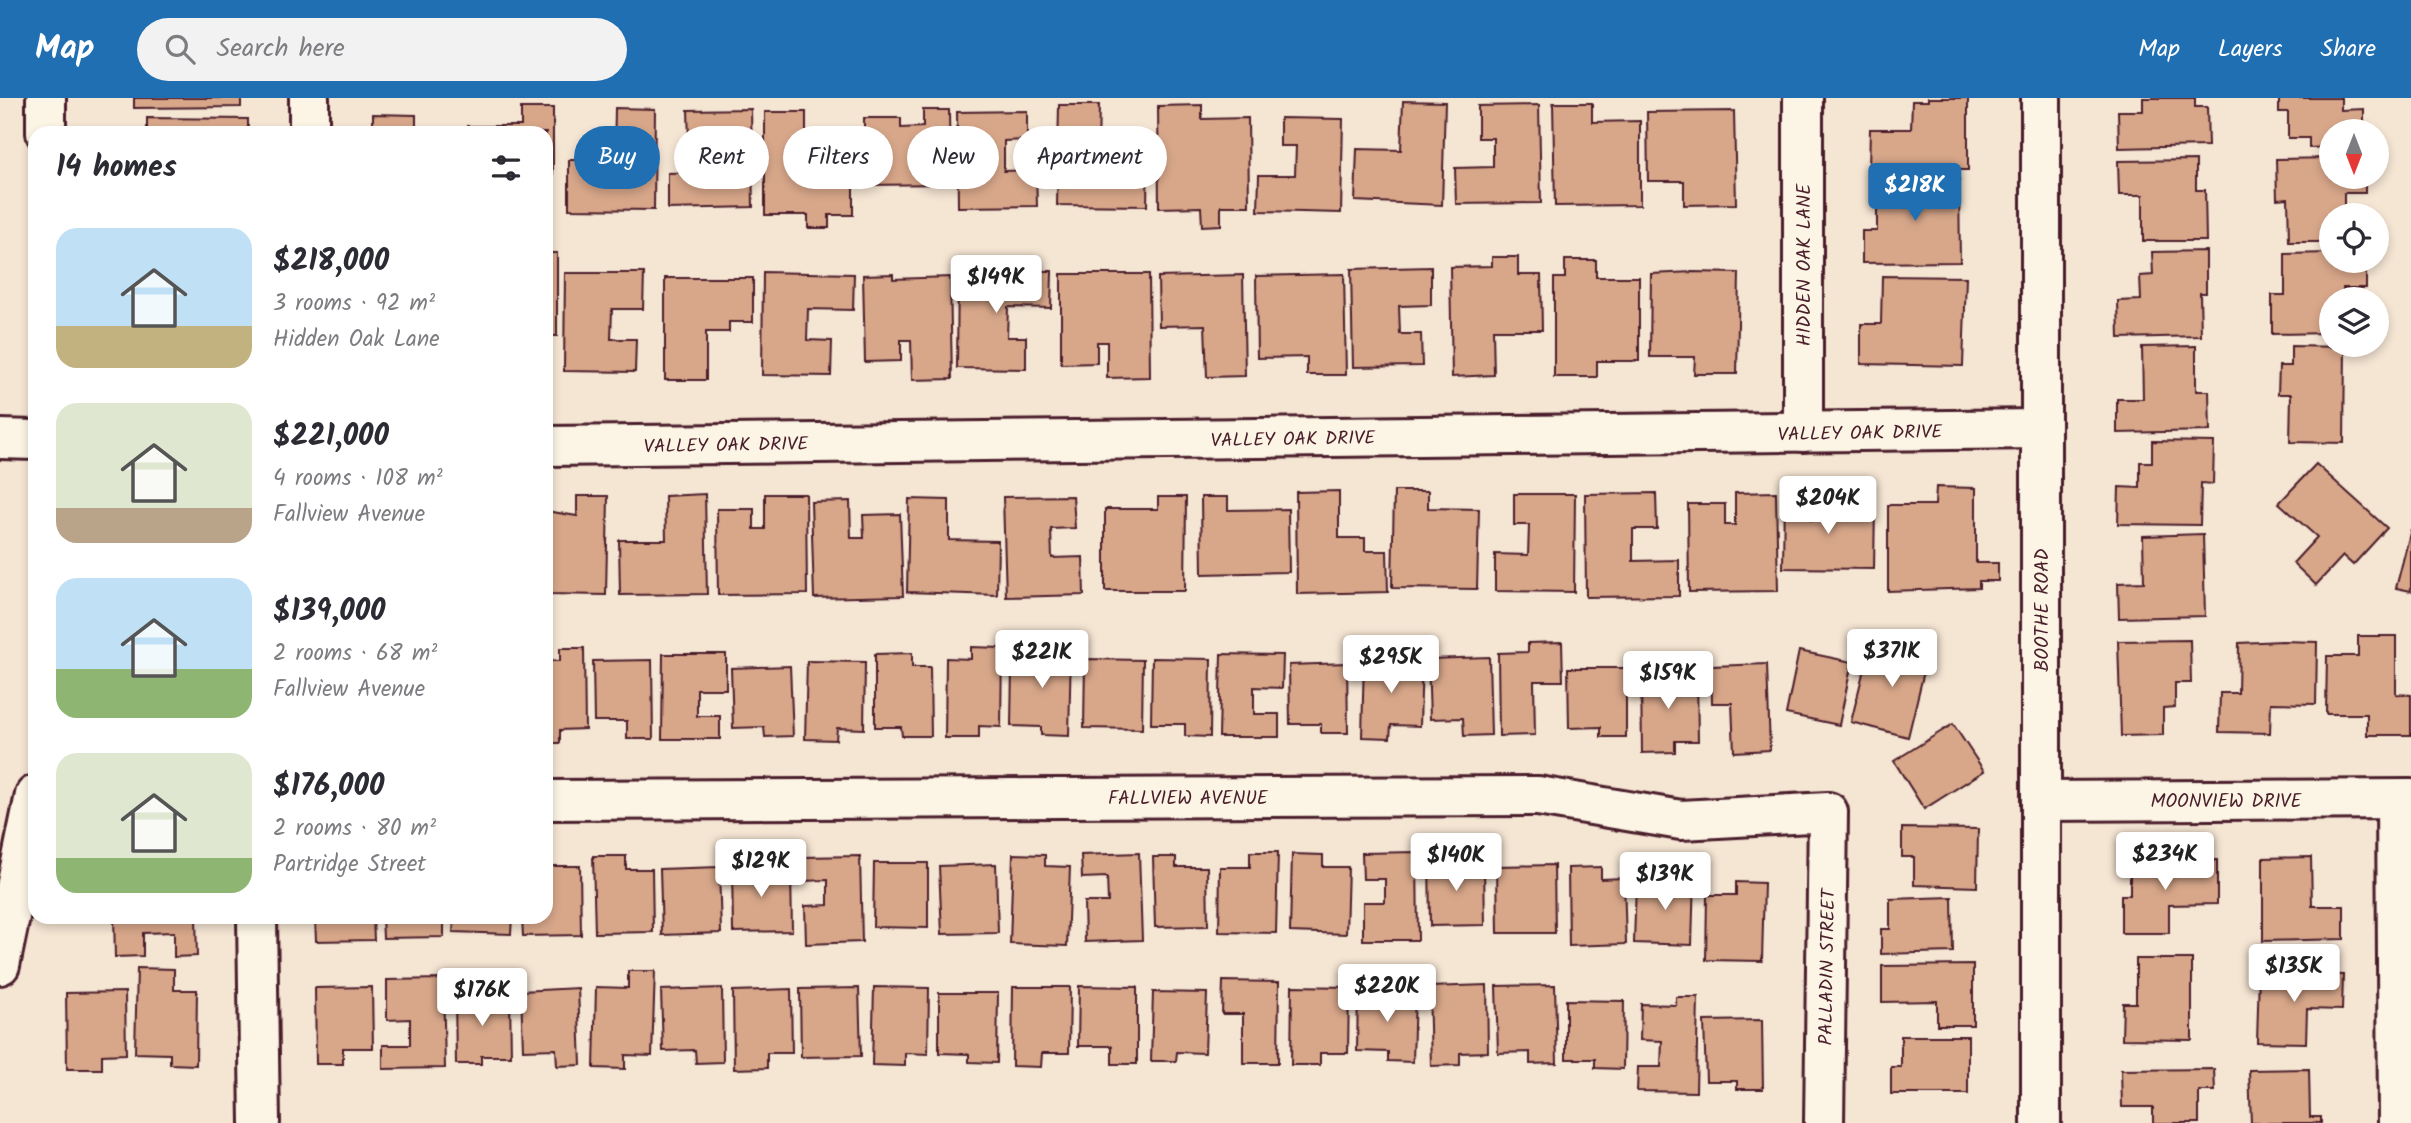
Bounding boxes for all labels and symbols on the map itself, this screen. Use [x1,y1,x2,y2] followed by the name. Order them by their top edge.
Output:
[2319,119,2389,189] north arrow
[1866,164,1964,223] pin: $218K
[1790,183,1820,346] street label: HIDDEN OAK LANE
[947,256,1045,315] pin: $149K
[1777,418,1943,450] street label: VALLEY OAK DRIVE
[1210,424,1376,456] street label: VALLEY OAK DRIVE
[643,430,809,462] street label: VALLEY OAK DRIVE
[1779,476,1877,536] pin: $204K
[2028,548,2058,672] street label: BOOTHE ROAD
[993,630,1091,690] pin: $221K
[1843,630,1941,689] pin: $371K
[1342,636,1440,695] pin: $295K
[1619,652,1717,711] pin: $159K
[1108,784,1269,814] street label: FALLVIEW AVENUE
[2150,787,2302,817] street label: MOONVIEW DRIVE
[2116,832,2214,892] pin: $234K
[1407,834,1505,893] pin: $140K
[712,840,810,899] pin: $129K
[1616,852,1714,912] pin: $139K
[1812,887,1844,1046] street label: PALLADIN STREET
[2245,944,2343,1004] pin: $135K
[1338,964,1436,1024] pin: $220K
[433,968,531,1028] pin: $176K

